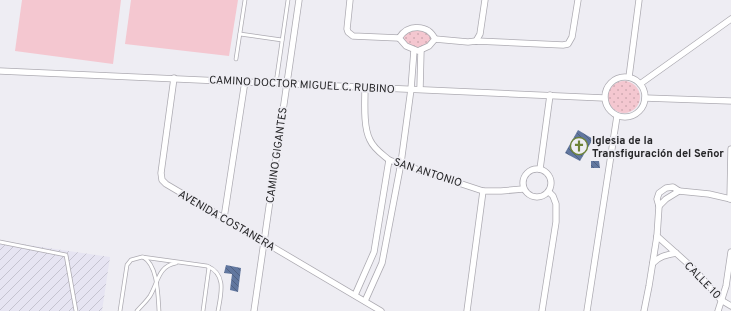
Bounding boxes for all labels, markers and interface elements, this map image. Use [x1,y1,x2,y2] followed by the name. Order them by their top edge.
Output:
[209,73,395,97] street label: CAMINO DOCTOR MIGUEL C. RUBINO
[263,106,291,204] street label: CAMINO GIGANTES
[592,134,724,161] place label: Iglesia de la Transfiguración del Señor
[569,136,589,156] church icon: Iglesia de la Transfiguración del Señor
[392,155,464,191] street label: SAN ANTONIO
[175,187,278,254] street label: AVENIDA COSTANERA
[681,259,724,302] street label: CALLE 10

